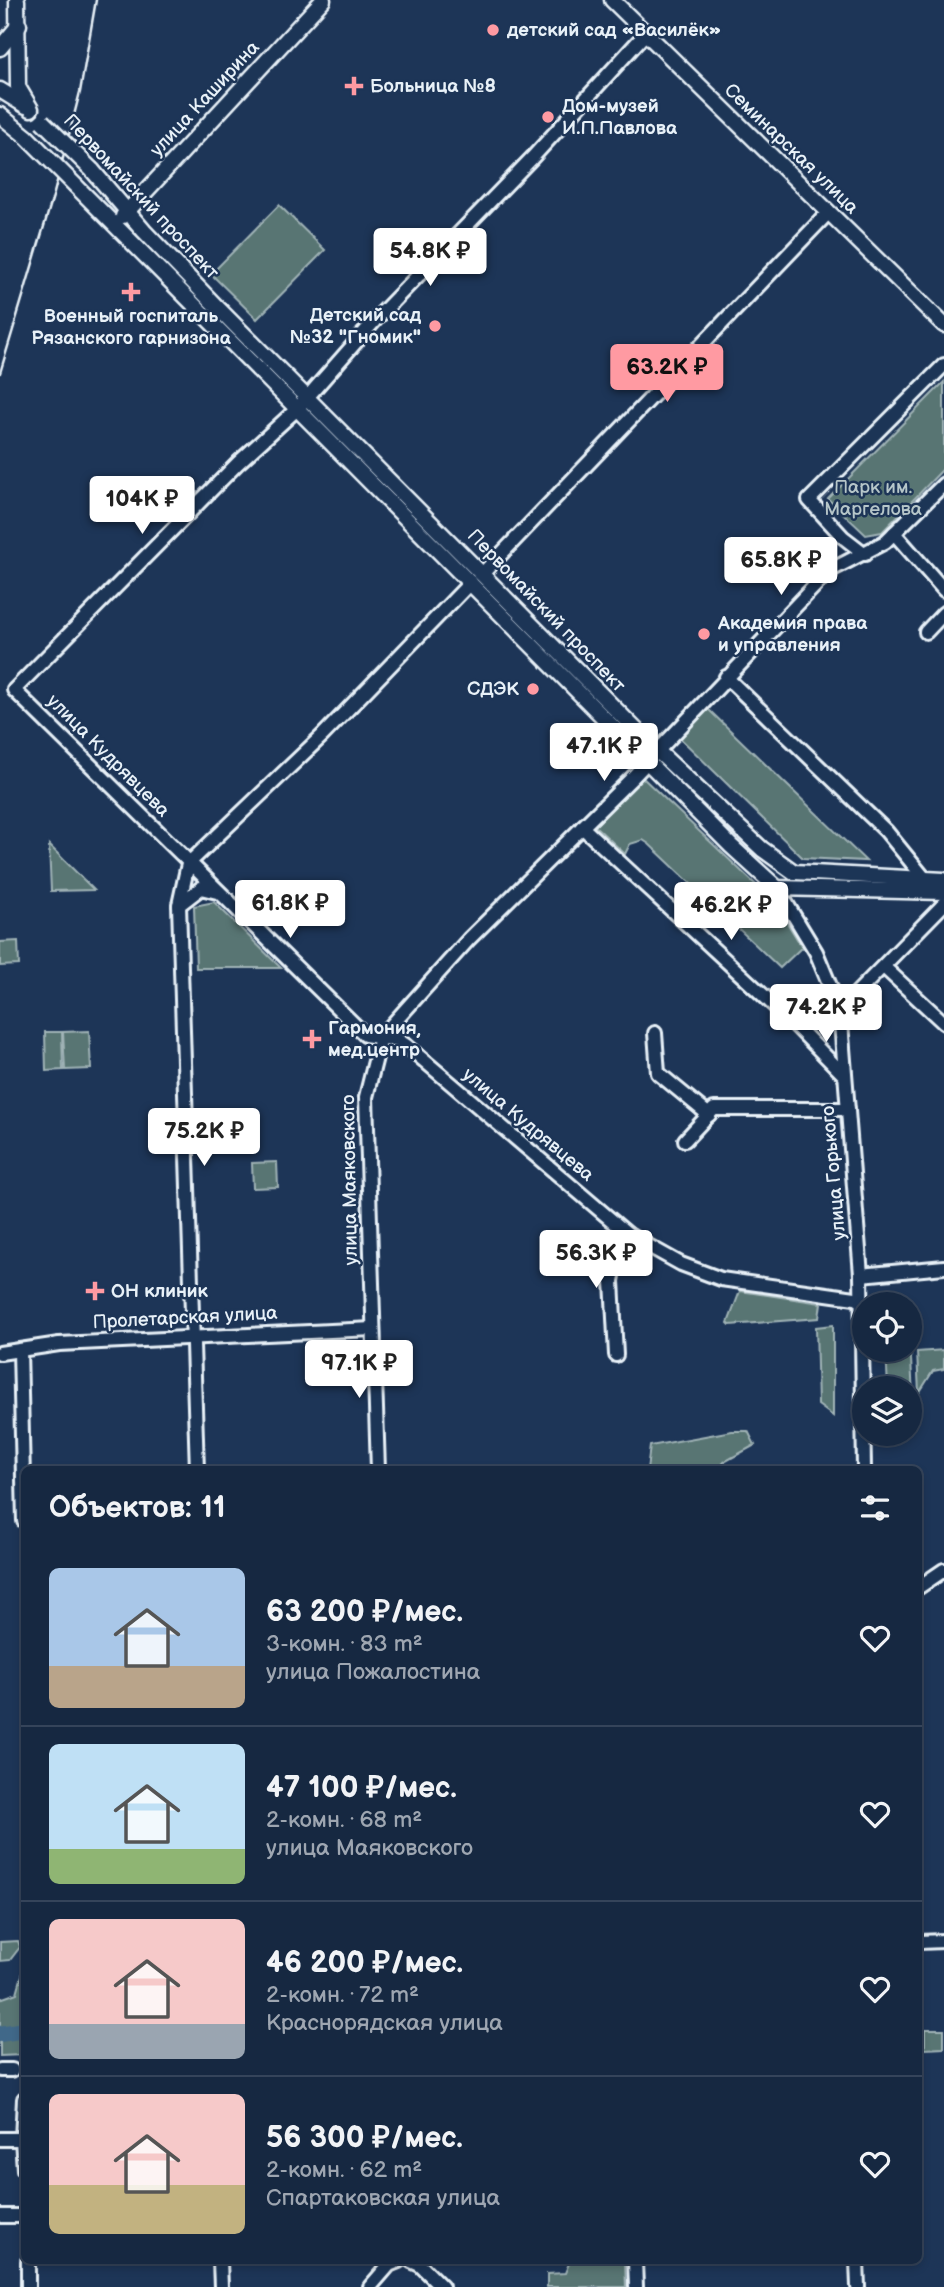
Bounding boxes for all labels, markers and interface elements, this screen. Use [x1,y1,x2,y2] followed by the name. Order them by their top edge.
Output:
[506,19,721,42] place label: детский сад «Василёк»
[485,22,501,38] marker: детский сад «Василёк»
[146,36,264,162] street label: улица Каширина
[370,75,496,98] place label: Больница №8
[344,76,364,96] marker: Больница №8
[719,79,863,219] street label: Семинарская улица
[562,95,678,140] place label: Дом-музей И.П.Павлова
[540,109,556,125] marker: Дом-музей И.П.Павлова
[58,110,224,284] street label: Первомайский проспект
[365,229,495,288] pin: 54.8K ₽
[390,237,470,265] text: 54.8K ₽
[121,282,141,302] marker: Военный госпиталь Рязанского гарнизона
[290,304,422,349] place label: Детский сад №32 "Гномик"
[31,305,232,350] place label: Военный госпиталь Рязанского гарнизона
[427,318,443,334] marker: Детский сад №32 "Гномик"
[602,344,732,404] pin: 63.2K ₽
[626,353,708,381] text: 63.2K ₽
[85,476,199,536] pin: 104K ₽
[824,476,922,521] park label: Парк им. Маргелова
[106,485,178,513] text: 104K ₽
[462,525,630,697] street label: Первомайский проспект
[716,538,846,597] pin: 65.8K ₽
[740,546,822,574] text: 65.8K ₽
[717,612,868,657] place label: Академия права и управления
[696,626,712,642] marker: Академия права и управления
[467,678,519,701] place label: СДЭК
[525,681,541,697] marker: СДЭК
[42,690,174,822] street label: улица Кудрявцева
[539,724,669,783] pin: 47.1K ₽
[566,732,642,760] text: 47.1K ₽
[225,880,355,940] pin: 61.8K ₽
[666,883,796,942] pin: 46.2K ₽
[251,889,329,917] text: 61.8K ₽
[690,891,772,919] text: 46.2K ₽
[761,984,891,1044] pin: 74.2K ₽
[786,993,866,1021] text: 74.2K ₽
[328,1017,421,1062] place label: Гармония, мед.центр
[302,1029,322,1049] marker: Гармония, мед.центр
[458,1063,598,1187] street label: улица Кудрявцева
[337,1094,363,1266] street label: улица Маяковского
[817,1105,851,1241] street label: улица Горького
[139,1108,269,1168] pin: 75.2K ₽
[164,1117,244,1145] text: 75.2K ₽
[531,1230,661,1290] pin: 56.3K ₽
[556,1239,636,1267] text: 56.3K ₽
[111,1280,209,1303] place label: ОН клиник
[85,1281,105,1301] marker: ОН клиник
[852,1292,922,1446] map controls
[852,1292,922,1362] button: locate
[92,1302,278,1334] street label: Пролетарская улица
[294,1340,424,1400] pin: 97.1K ₽
[321,1349,397,1377] text: 97.1K ₽
[852,1376,922,1446] button: layers
[856,1489,894,1527] icon: filters
[49,1490,226,1526] text: Объектов: 11
[266,1594,463,1630] text: 63 200 ₽/мес.
[105,1596,189,1680] icon: home
[856,1619,894,1657] icon: heart
[266,1630,423,1658] text: 3-комн. · 83 m²
[266,1658,480,1686] text: улица Пожалостина
[266,1770,457,1806] text: 47 100 ₽/мес.
[105,1772,189,1856] icon: home
[856,1795,894,1833] icon: heart
[266,1806,422,1834] text: 2-комн. · 68 m²
[266,1834,473,1862] text: улица Маяковского
[266,1945,463,1981] text: 46 200 ₽/мес.
[105,1947,189,2031] icon: home
[856,1970,894,2008] icon: heart
[266,1981,419,2009] text: 2-комн. · 72 m²
[266,2009,503,2037] text: Краснорядская улица
[266,2120,463,2156] text: 56 300 ₽/мес.
[105,2122,189,2206] icon: home
[856,2145,894,2183] icon: heart
[266,2156,422,2184] text: 2-комн. · 62 m²
[266,2184,500,2212] text: Спартаковская улица

